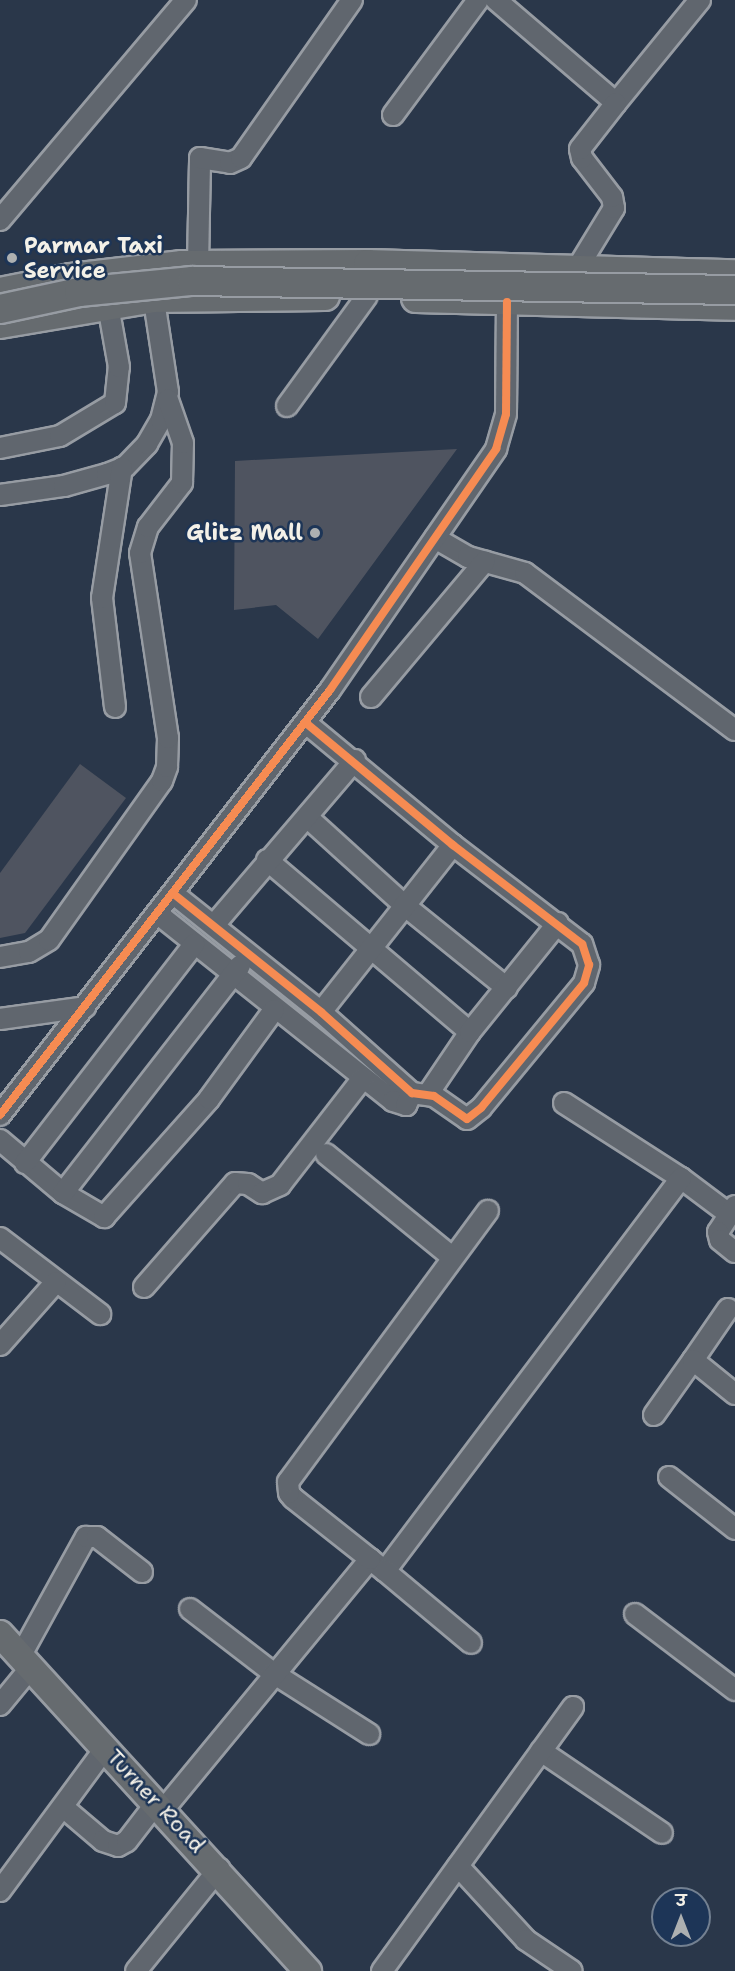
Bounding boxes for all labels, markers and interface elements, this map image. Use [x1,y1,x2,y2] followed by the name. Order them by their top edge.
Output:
[24,232,163,284] place label: Parmar Taxi Service
[5,251,19,265] marker: Parmar Taxi Service
[186,520,303,546] place label: Glitz Mall
[308,526,322,540] marker: Glitz Mall
[101,1744,211,1858] street label: Turner Road
[651,1887,711,1947] north arrow
[676,1890,686,1911] text: उ

